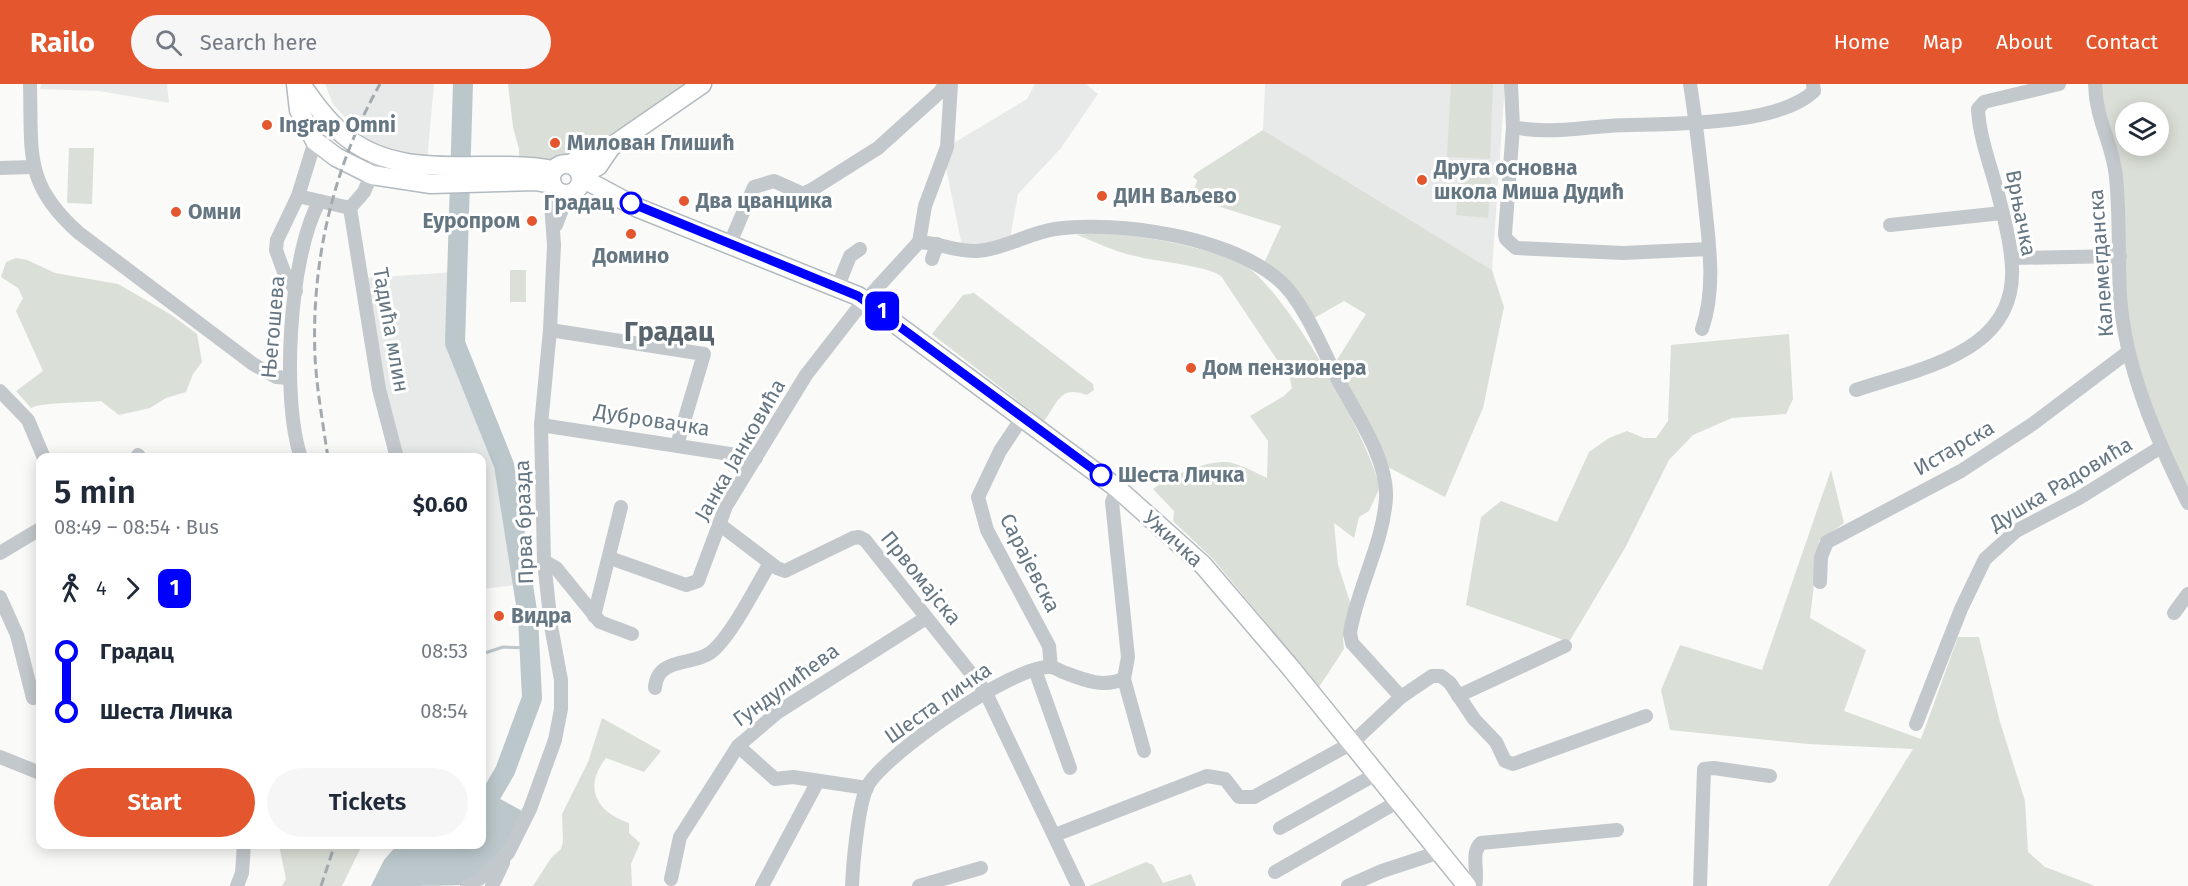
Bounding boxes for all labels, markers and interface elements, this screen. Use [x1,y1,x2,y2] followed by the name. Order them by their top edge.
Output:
[131,15,551,69] search box
[30,26,95,59] text: Railo
[152,26,185,59] icon: search
[200,29,317,56] text: Search here
[1834,29,1890,55] text: Home
[1923,29,1963,55] text: Map
[1996,29,2053,55] text: About
[2086,29,2158,55] text: Contact
[2115,102,2169,156] map controls
[2115,102,2169,156] button: layers
[279,112,396,138] place label: Ingrap Omni
[260,118,274,132] marker: Ingrap Omni
[567,130,735,156] place label: Милован Глишић
[548,136,562,150] marker: Милован Глишић
[1433,155,1624,205] place label: Друга основна школа Миша Дудић
[2000,168,2042,258] street label: Врњачка
[1415,173,1429,187] marker: Друга основна школа Миша Дудић
[1113,183,1237,209] place label: ДИН Ваљево
[695,188,833,214] place label: Два цванцика
[2083,188,2119,338] street label: Калемегданска
[1095,189,1109,203] marker: ДИН Ваљево
[544,190,615,216] place label: Градац
[620,192,642,214] marker: Градац
[677,194,691,208] marker: Два цванцика
[188,199,241,225] place label: Омни
[169,205,183,219] marker: Омни
[423,208,520,234] place label: Еуропром
[525,214,539,228] marker: Еуропром
[624,227,638,241] marker: Домино
[592,243,669,269] place label: Домино
[367,266,415,394] street label: Тадића млин
[256,274,290,380] street label: Његошева
[862,292,902,330] line badge: 1
[877,298,887,324] text: 1
[624,316,715,348] district label: Градац
[1202,355,1367,381] place label: Дом пензионера
[1184,361,1198,375] marker: Дом пензионера
[689,374,791,526] street label: Јанка Јанковића
[591,398,712,442] street label: Дубровачка
[1909,414,1999,482] street label: Истарска
[1984,431,2137,537] street label: Душка Радовића
[509,459,539,585] street label: Прва бразда
[1118,462,1245,488] place label: Шеста Личка
[1090,464,1112,486] marker: Шеста Личка
[54,472,136,512] text: 5 min
[413,491,468,518] text: $0.60
[1138,505,1208,573] street label: Ужичка
[994,509,1066,617] street label: Сарајевска
[54,515,219,539] text: 08:49 – 08:54 · Bus
[875,526,967,630] street label: Првомајска
[54,572,87,605] icon: walk
[116,572,149,605] icon: forward
[170,575,179,601] text: 1
[96,576,107,600] text: 4
[511,603,572,629] place label: Видра
[492,609,506,623] marker: Видра
[100,638,174,665] text: Градац
[728,638,844,732] street label: Гундулићева
[421,639,468,663] text: 08:53
[879,657,997,749] street label: Шеста личка
[100,698,233,725] text: Шеста Личка
[420,699,468,723] text: 08:54
[54,768,255,837] button: Start
[267,768,468,837] button: Tickets

